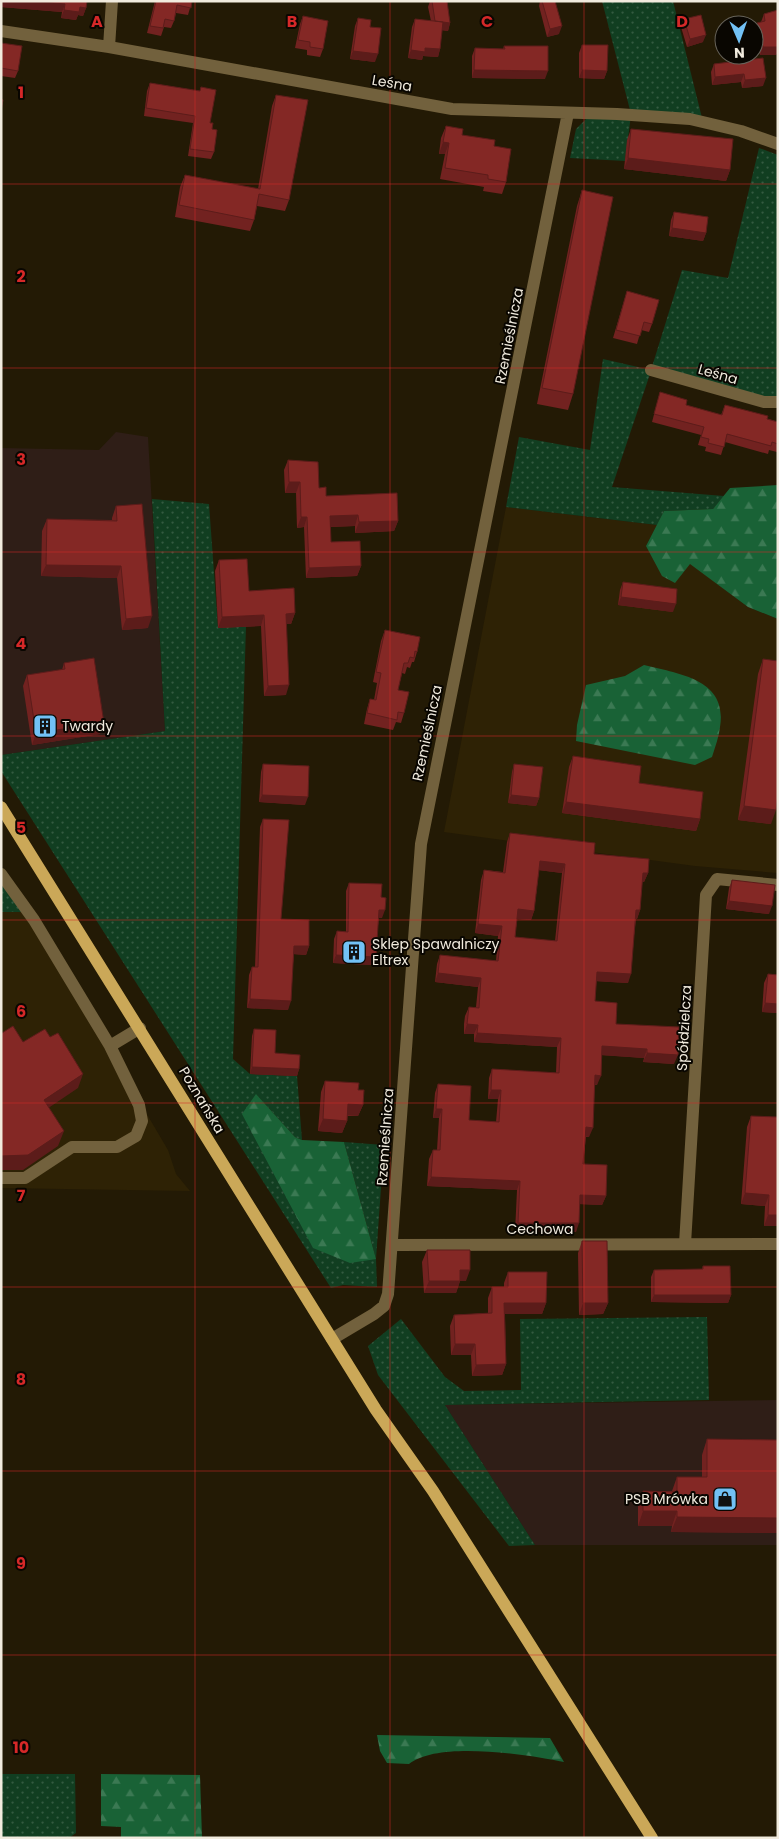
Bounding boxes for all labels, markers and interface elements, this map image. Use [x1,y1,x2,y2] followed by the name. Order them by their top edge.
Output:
[91,10,103,33] text: A
[287,10,297,33] text: B
[481,10,493,33] text: C
[676,10,688,33] text: D
[714,15,764,65] north arrow
[734,43,745,63] text: N
[370,70,414,96] street label: Leśna
[18,81,24,104] text: 1
[16,265,26,288] text: 2
[490,286,528,386] street label: Rzemieślnicza
[696,359,740,389] street label: Leśna
[16,448,26,471] text: 3
[16,632,27,655] text: 4
[407,683,447,783] street label: Rzemieślnicza
[32,713,58,739] building icon: Twardy
[62,716,113,736] place label: Twardy
[16,816,26,839] text: 5
[372,934,500,970] place label: Sklep Spawalniczy Eltrex
[341,939,367,965] building icon: Sklep Spawalniczy Eltrex
[672,985,696,1071] street label: Spółdzielcza
[16,1000,26,1023] text: 6
[174,1063,230,1137] street label: Poznańska
[372,1088,398,1186] street label: Rzemieślnicza
[17,1184,26,1207] text: 7
[507,1219,573,1239] street label: Cechowa
[16,1368,26,1391] text: 8
[712,1486,738,1512] shop icon: PSB Mrówka
[625,1489,708,1509] place label: PSB Mrówka
[16,1552,26,1575] text: 9
[13,1736,29,1759] text: 10

